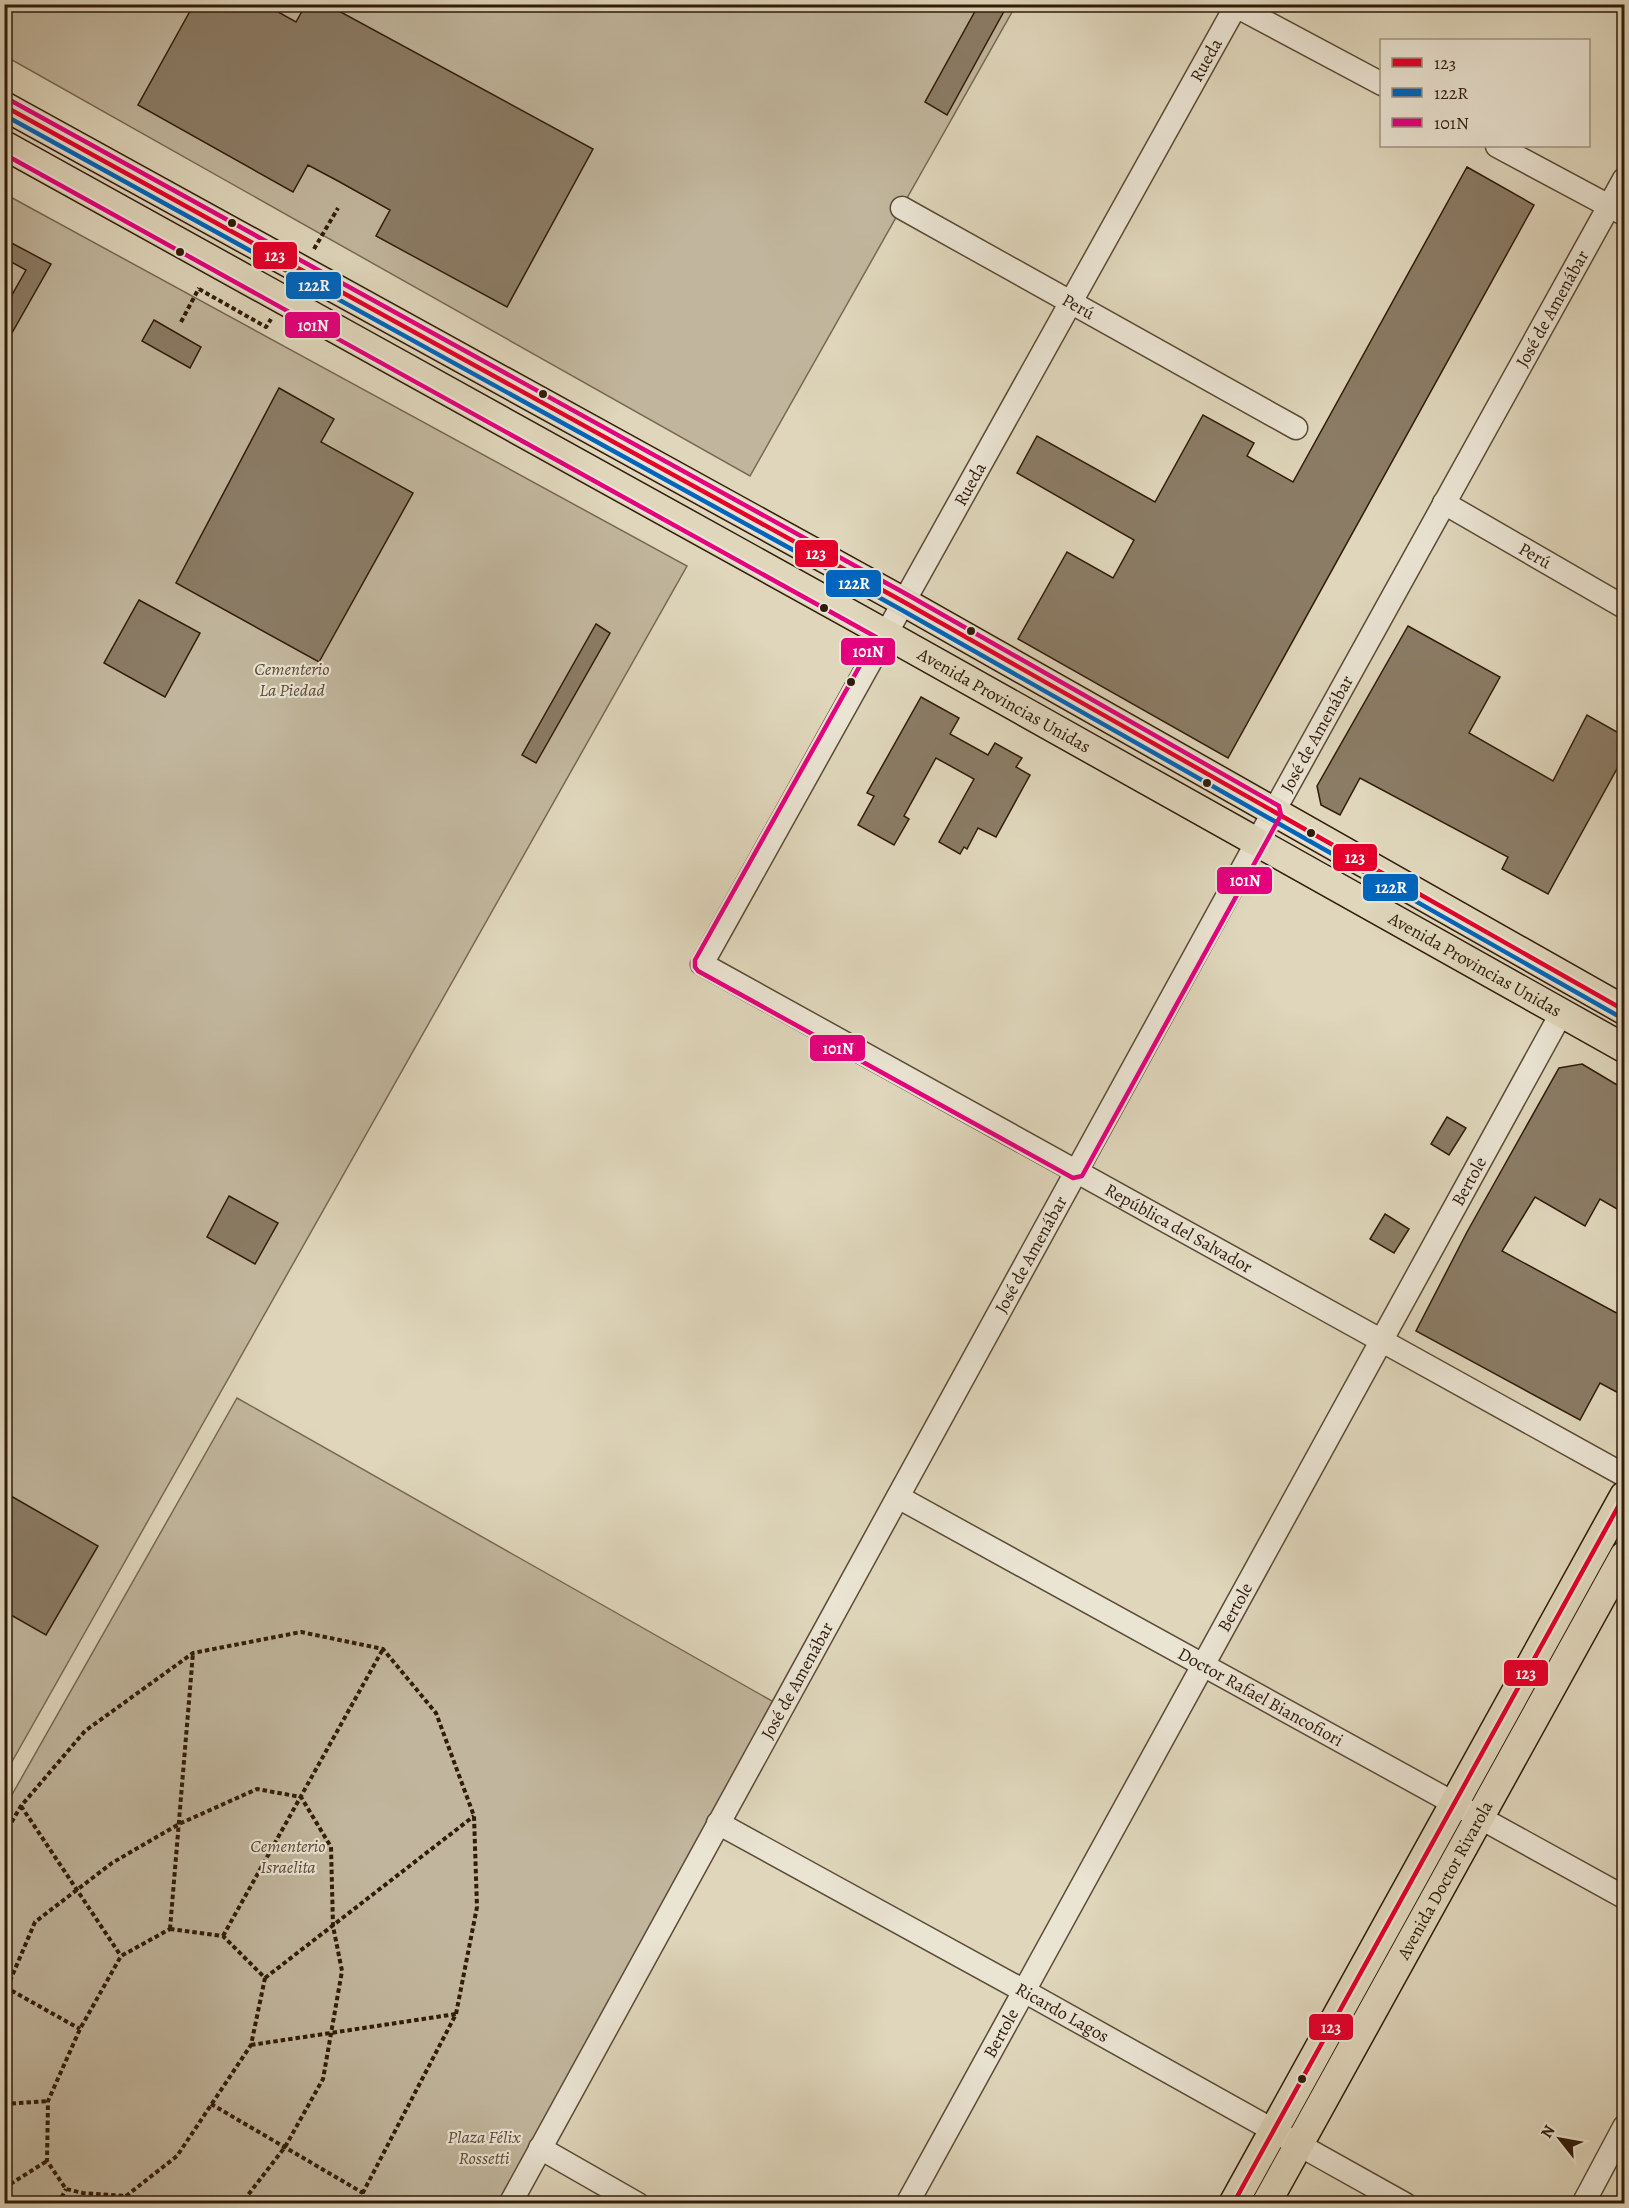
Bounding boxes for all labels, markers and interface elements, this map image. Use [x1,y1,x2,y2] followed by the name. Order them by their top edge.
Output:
[1184,33,1228,86] street label: Rueda
[1380,39,1590,147] legend
[1434,51,1456,75] text: 123
[1434,81,1468,105] text: 122R
[1434,111,1469,135] text: 101N
[226,217,238,229] unlabelled marker
[252,241,298,270] line badge: 123
[265,245,285,267] text: 123
[174,246,186,258] unlabelled marker
[1510,246,1594,371] street label: José de Amenábar
[285,271,342,300] line badge: 122R
[298,275,330,297] text: 122R
[1058,288,1099,325] street label: Perú
[284,311,341,339] line badge: 101N
[297,315,329,337] text: 101N
[537,388,549,400] unlabelled marker
[948,457,992,510] street label: Rueda
[1514,537,1556,575] street label: Perú
[794,539,839,568] line badge: 123
[806,543,826,565] text: 123
[825,569,882,598] line badge: 122R
[838,573,870,595] text: 122R
[818,602,830,614] unlabelled marker
[965,625,977,637] unlabelled marker
[840,637,896,666] line badge: 101N
[852,641,884,663] text: 101N
[912,642,1095,758] street label: Avenida Provincias Unidas
[254,657,330,702] park label: Cementerio La Piedad
[1275,671,1359,797] street label: José de Amenábar
[845,676,857,688] unlabelled marker
[1201,777,1213,789] unlabelled marker
[1305,827,1317,839] unlabelled marker
[1332,843,1378,872] line badge: 123
[1345,847,1365,869] text: 123
[1216,866,1273,895] line badge: 101N
[1229,870,1261,892] text: 101N
[1362,873,1419,902] line badge: 122R
[1375,877,1407,899] text: 122R
[1383,906,1566,1023] street label: Avenida Provincias Unidas
[809,1034,866,1062] line badge: 101N
[822,1038,854,1060] text: 101N
[1446,1152,1492,1210] street label: Bertole
[1101,1178,1257,1279] street label: República del Salvador
[989,1191,1073,1317] street label: José de Amenábar
[1212,1578,1258,1636] street label: Bertole
[755,1618,839,1743] street label: José de Amenábar
[1173,1641,1348,1752] street label: Doctor Rafael Biancofiori
[1503,1659,1549,1687] line badge: 123
[1516,1663,1536,1685] text: 123
[1391,1796,1499,1965] street label: Avenida Doctor Rivarola
[250,1834,326,1879] park label: Cementerio Israelita
[1011,1977,1113,2048] street label: Ricardo Lagos
[978,2004,1024,2062] street label: Bertole
[1308,2013,1354,2041] line badge: 123
[1321,2017,1341,2039] text: 123
[1296,2073,1308,2085] unlabelled marker
[1530,2109,1590,2169] north arrow
[1536,2121,1561,2142] text: N
[448,2125,521,2170] park label: Plaza Félix Rossetti

